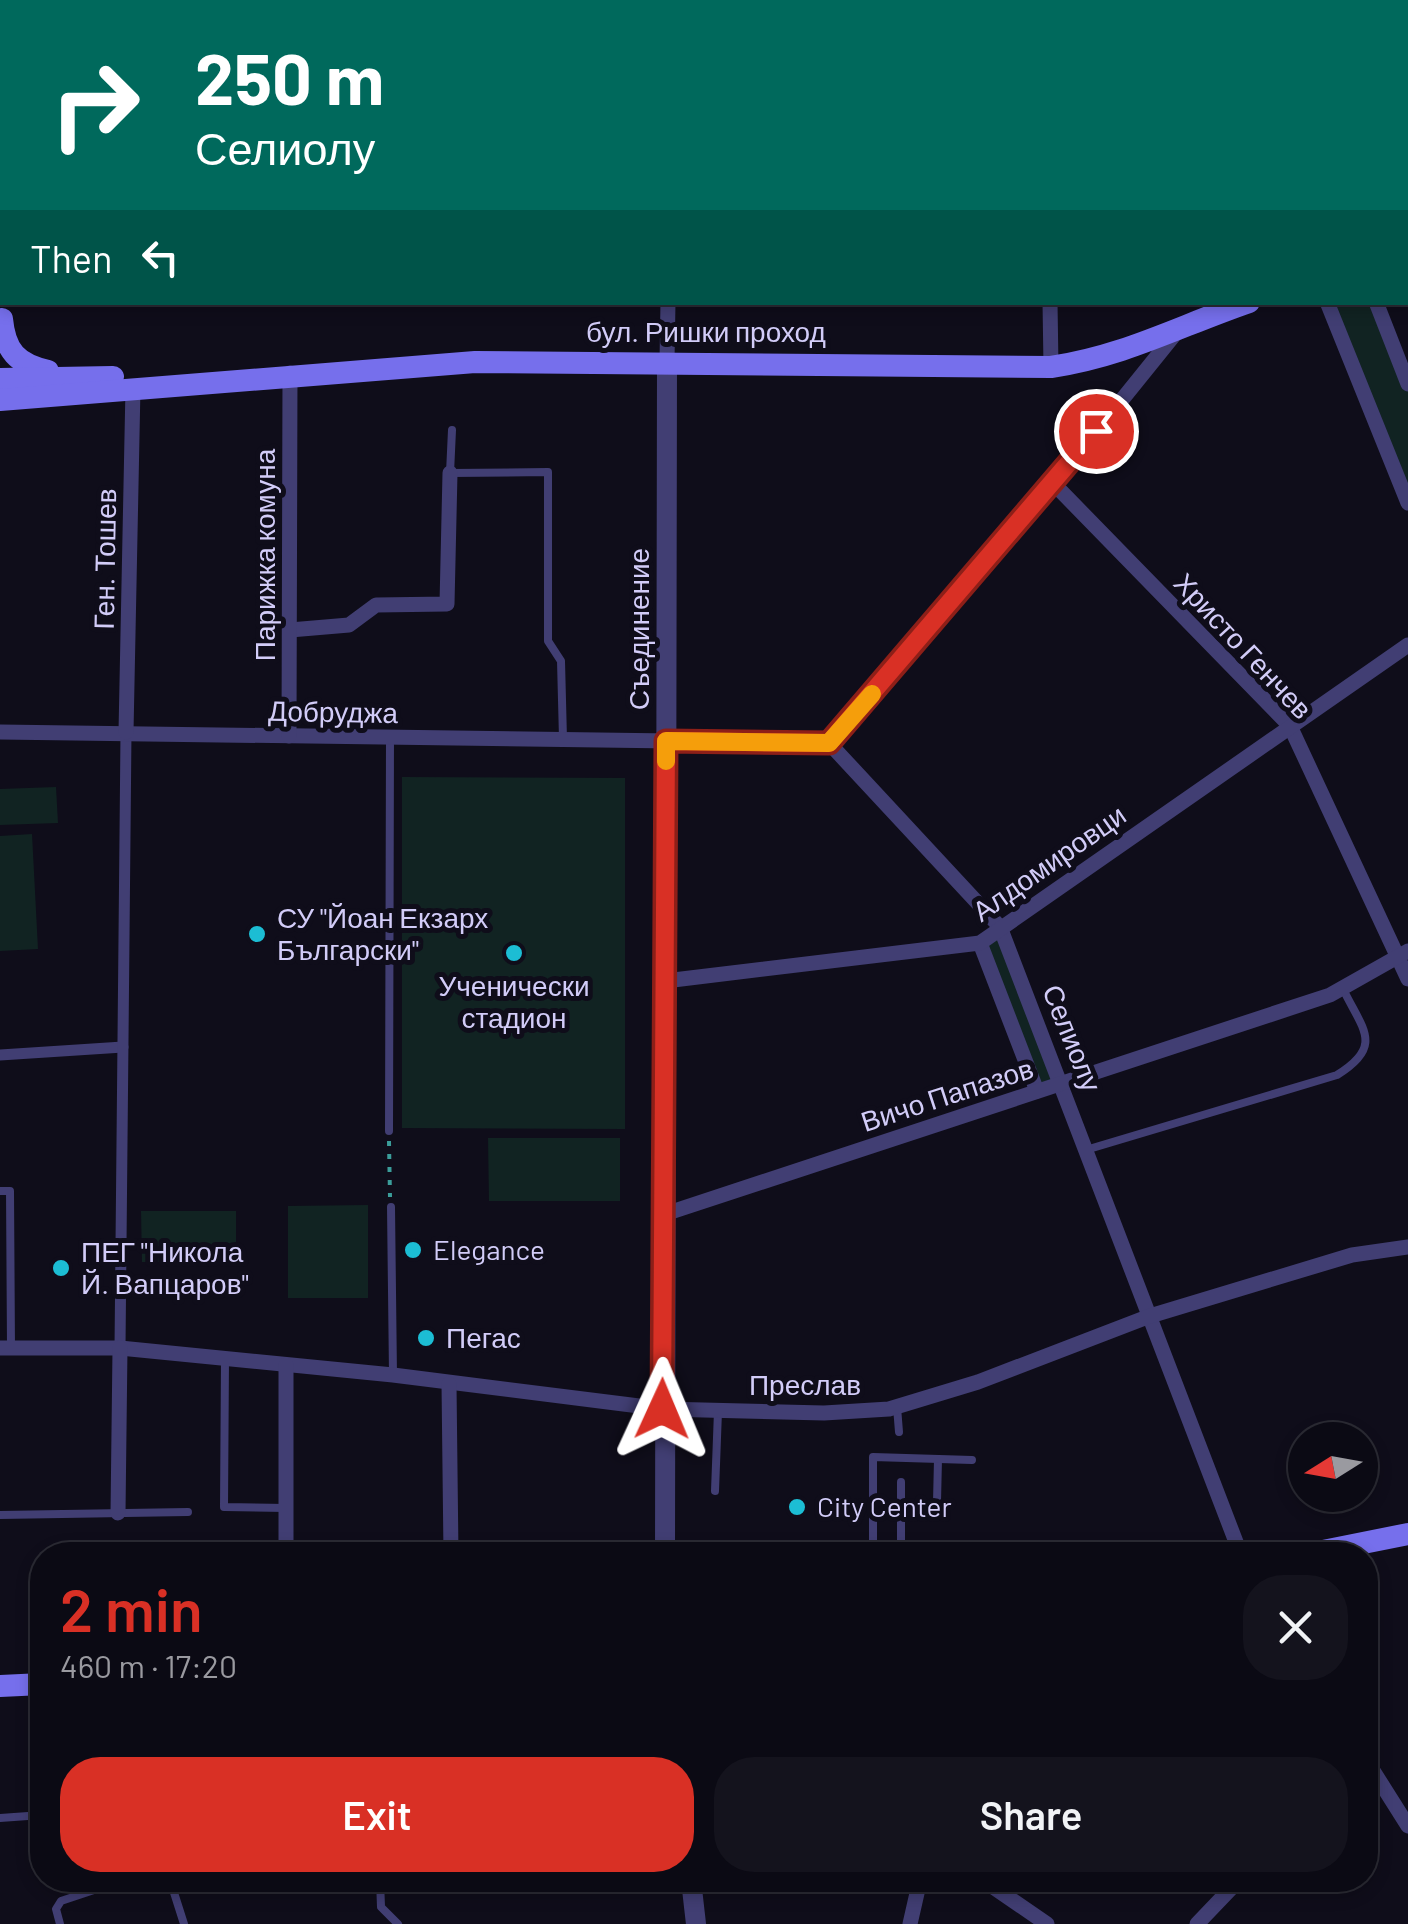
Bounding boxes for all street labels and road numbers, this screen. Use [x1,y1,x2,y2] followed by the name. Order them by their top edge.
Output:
[586,314,826,348] street label: бул. Ришки проход
[247,448,281,661] street label: Парижка комуна
[86,488,122,630] street label: Ген. Тошев
[621,548,655,710] street label: Съединение
[1168,565,1320,725] street label: Христо Генчев
[268,693,399,729] street label: Добруджа
[965,797,1132,928] street label: Алдомировци
[1036,979,1110,1096] street label: Селиолу
[856,1050,1037,1138] street label: Вичо Папазов
[749,1367,861,1401] street label: Преслав

